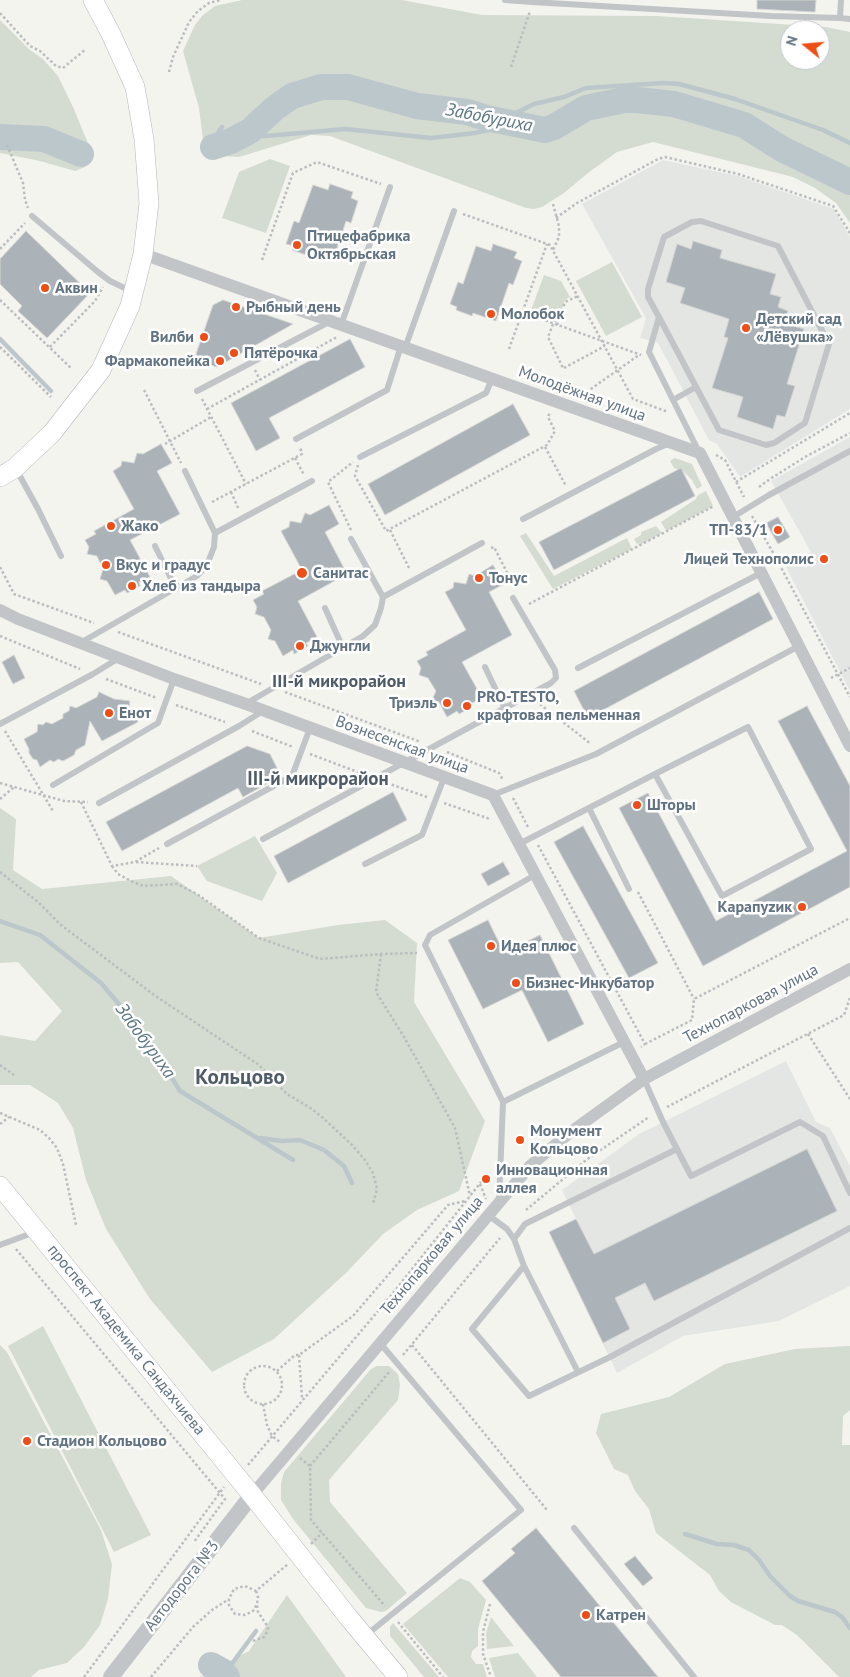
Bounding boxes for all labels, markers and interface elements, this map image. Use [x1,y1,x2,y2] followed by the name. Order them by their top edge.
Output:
[780,20,830,70] north arrow
[782,34,802,48] text: N
[444,99,534,137] water label: Забобуриха
[307,226,410,264] place label: Птицефабрика Октябрьская
[291,239,303,251] marker: Птицефабрика Октябрьская
[55,278,98,298] place label: Аквин
[39,282,51,294] marker: Аквин
[246,297,341,317] place label: Рыбный день
[230,301,242,313] marker: Рыбный день
[501,304,564,324] place label: Молобок
[485,308,497,320] marker: Молобок
[756,309,842,347] place label: Детский сад «Лёвушка»
[740,322,752,334] marker: Детский сад «Лёвушка»
[150,327,194,347] place label: Вилби
[198,331,210,343] marker: Вилби
[244,343,318,363] place label: Пятёрочка
[228,347,240,359] marker: Пятёрочка
[105,351,210,371] place label: Фармакопейка
[214,355,226,367] marker: Фармакопейка
[516,362,648,426] street label: Молодёжная улица
[121,516,159,536] place label: Жако
[105,520,117,532] marker: Жако
[709,520,768,540] place label: ТП-83/1
[772,524,784,536] marker: ТП-83/1
[684,549,814,569] place label: Лицей Технополис
[818,553,830,565] marker: Лицей Технополис
[116,555,211,575] place label: Вкус и градус
[100,559,112,571] marker: Вкус и градус
[313,563,369,583] place label: Санитас
[295,566,309,580] marker: Санитас
[489,568,528,588] place label: Тонус
[473,572,485,584] marker: Тонус
[142,576,261,596] place label: Хлеб из тандыра
[126,580,138,592] marker: Хлеб из тандыра
[310,636,371,656] place label: Джунгли
[294,640,306,652] marker: Джунгли
[272,671,406,693] district label: III-й микрорайон
[477,687,640,725] place label: PRO-TESTO, крафтовая пельменная
[389,693,437,713] place label: Триэль
[441,697,453,709] marker: Триэль
[461,700,473,712] marker: PRO-TESTO, крафтовая пельменная
[119,703,151,723] place label: Енот
[103,707,115,719] marker: Енот
[333,712,471,778] street label: Вознесенская улица
[247,769,389,791] district label: III-й микрорайон
[647,795,696,815] place label: Шторы
[631,799,643,811] marker: Шторы
[718,897,792,917] place label: Карапуzик
[796,901,808,913] marker: Карапуzик
[501,936,576,956] place label: Идея плюс
[485,940,497,952] marker: Идея плюс
[680,960,822,1048] street label: Технопарковая улица
[526,973,654,993] place label: Бизнес-Инкубатор
[510,977,522,989] marker: Бизнес-Инкубатор
[110,999,180,1083] water label: Забобуриха
[195,1065,285,1091] district label: Кольцово
[530,1121,602,1159] place label: Монумент Кольцово
[514,1134,526,1146] marker: Монумент Кольцово
[496,1160,608,1198] place label: Инновационная аллея
[480,1173,492,1185] marker: Инновационная аллея
[377,1192,487,1320] street label: Технопарковая улица
[43,1241,209,1439] street label: проспект Академика Сандахчиева
[37,1431,167,1451] place label: Стадион Кольцово
[21,1435,33,1447] marker: Стадион Кольцово
[141,1537,223,1635] street label: Автодорога №3
[596,1605,646,1625] place label: Катрен
[580,1609,592,1621] marker: Катрен

